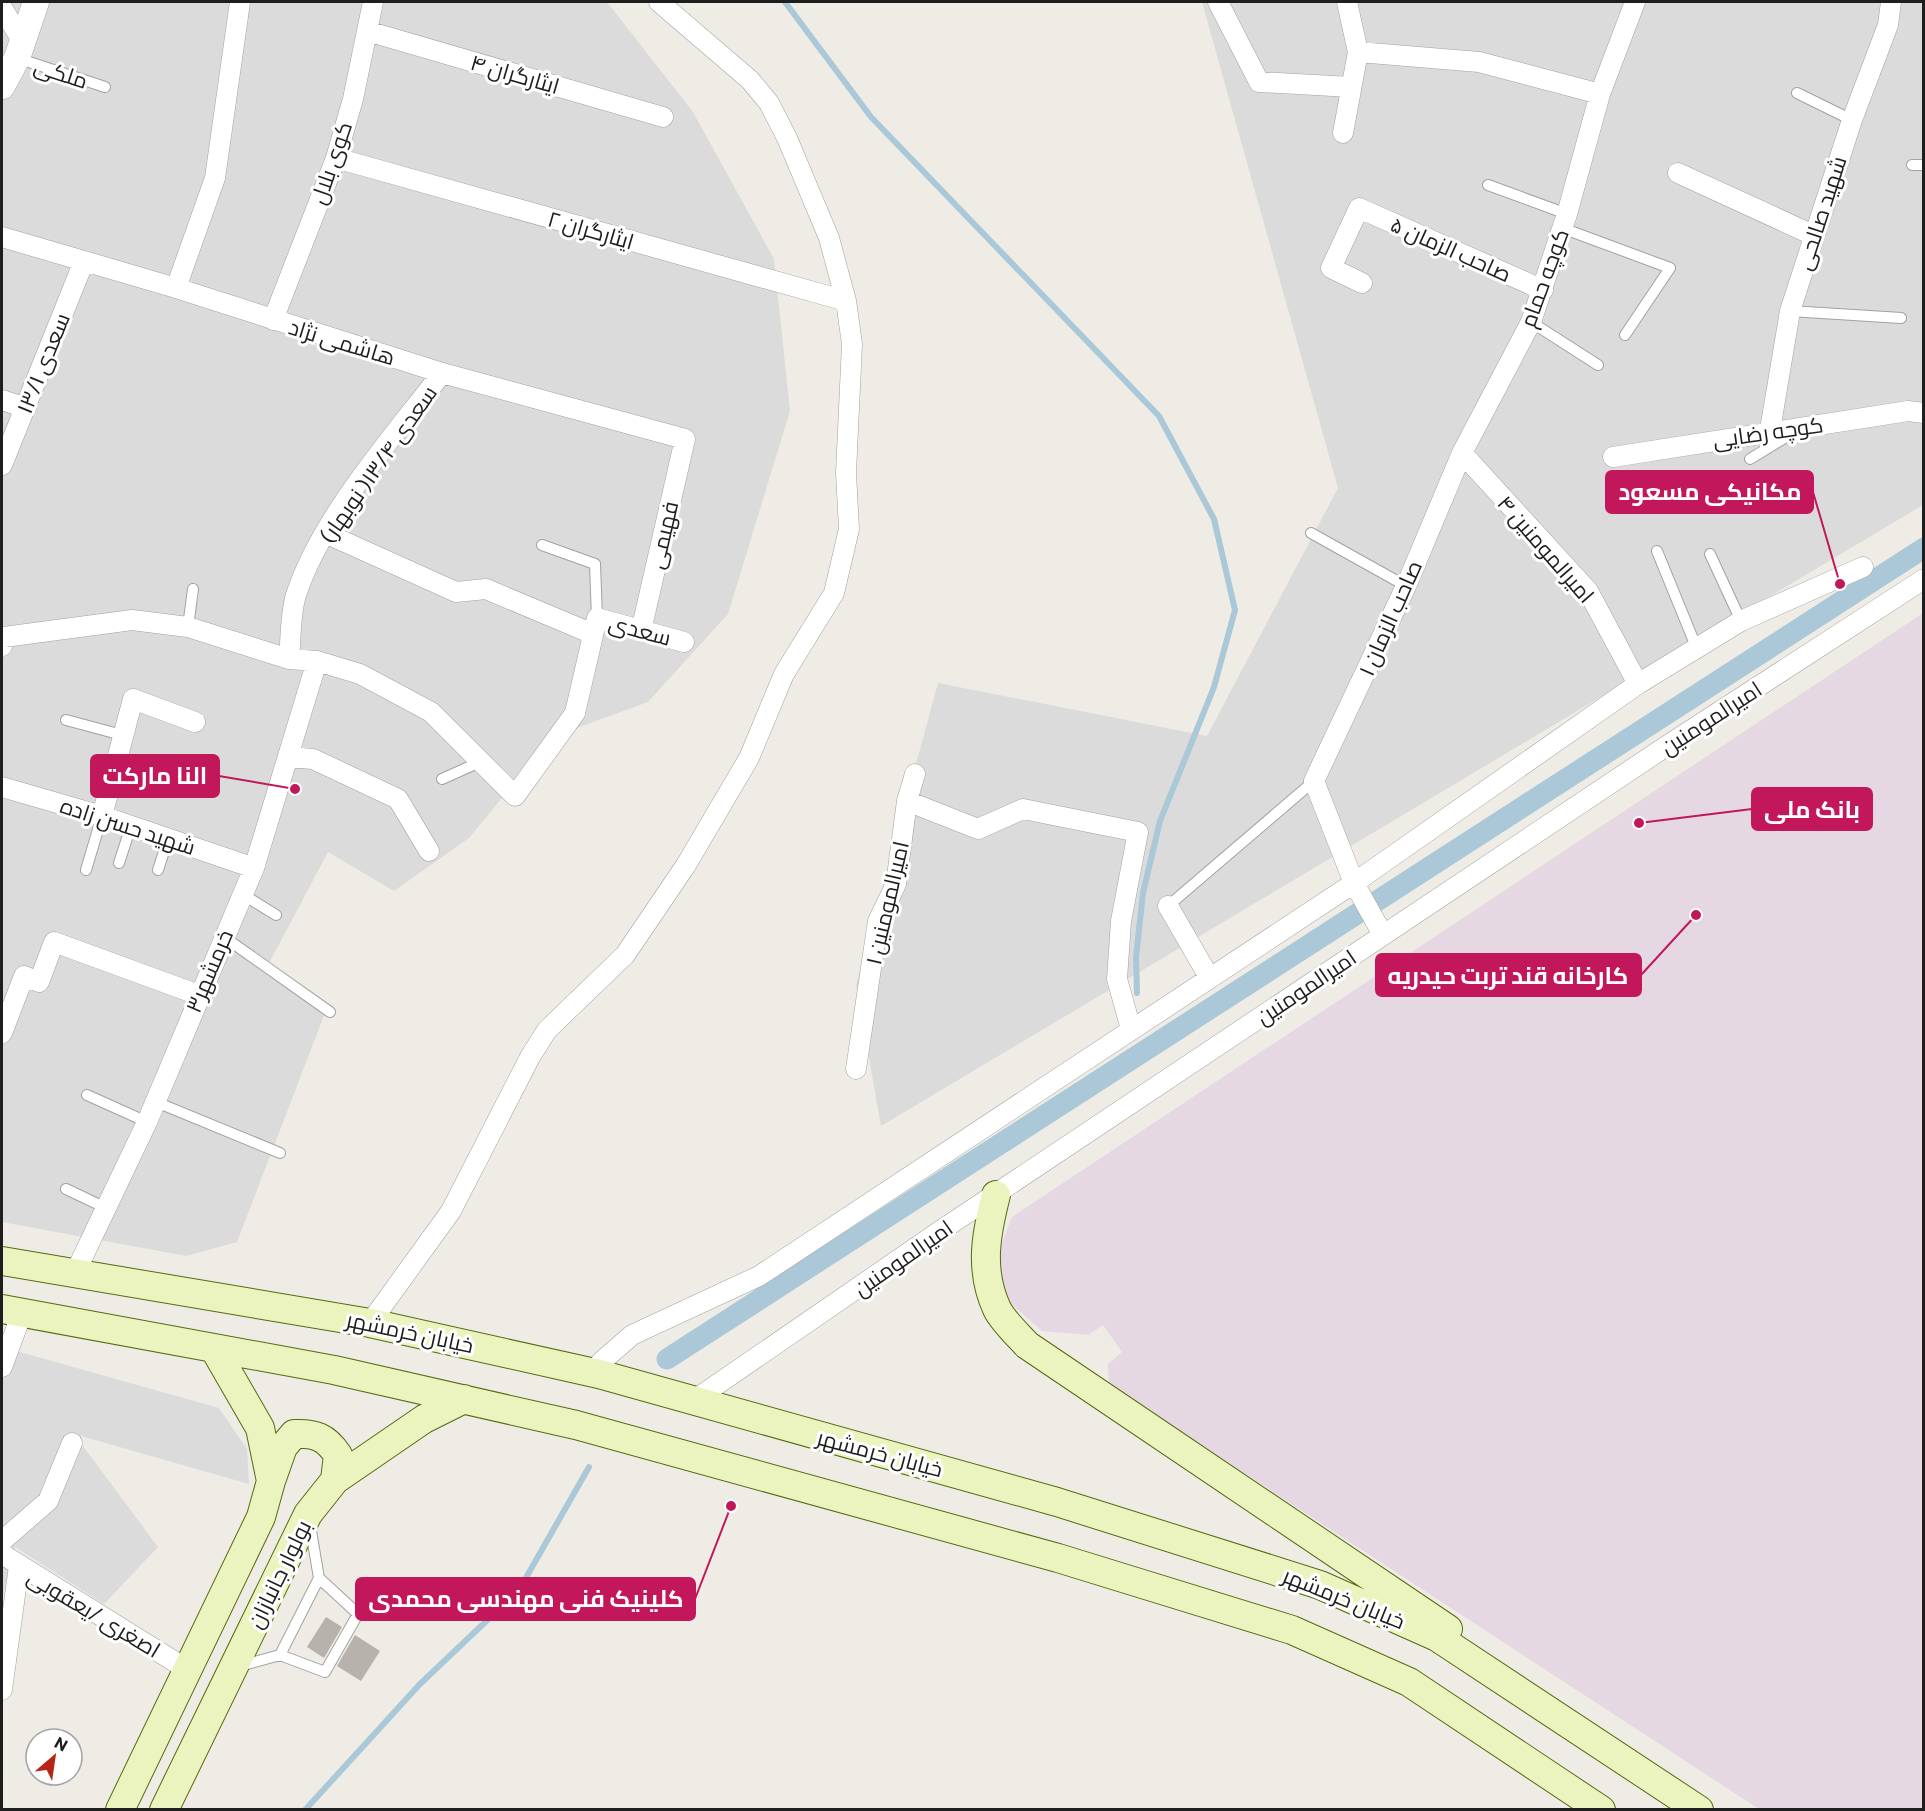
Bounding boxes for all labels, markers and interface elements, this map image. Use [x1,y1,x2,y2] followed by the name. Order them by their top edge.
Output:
[467,48,563,99] street label: ایثارگران ۴
[31,51,91,95] street label: ملکی
[304,118,357,208] street label: کوی بلال
[1789,152,1853,274] street label: شهید صالحی
[545,204,637,255] street label: ایثارگران ۲
[1387,210,1516,287] street label: صاحب الزمان ۵
[1513,225,1577,332] street label: کوچه حمام
[10,309,75,417] street label: سعدی ۱۳/۱
[285,313,399,371] street label: هاشمی نژاد
[313,380,443,548] street label: سعدی ۱۳/۴( نوبهار)
[1711,410,1825,455] street label: کوچه رضایی
[1606,471,1813,513] callout: مکانیکی مسعود
[1618,476,1802,506] text: مکانیکی مسعود
[1492,489,1600,609] street label: امیرالمومنین ۴
[642,498,684,572] street label: فهیمی
[1352,556,1427,680] street label: صاحب الزمان ۱
[606,608,674,651] street label: سعدی
[1655,675,1767,761] street label: امیرالمومنین
[91,755,219,797] callout: النا مارکت
[103,760,207,790] text: النا مارکت
[1752,788,1872,830] callout: بانک ملی
[57,791,199,861] street label: شهید حسن زاده
[1764,794,1860,824] text: بانک ملی
[859,838,915,968] street label: امیرالمومنین ۱
[179,925,239,1017] street label: خرمشهر۳
[1250,943,1362,1031] street label: امیرالمومنین
[1376,954,1641,996] callout: کارخانه قند تربت حیدریه
[1388,960,1628,990] text: کارخانه قند تربت حیدریه
[848,1214,958,1302] street label: امیرالمومنین
[342,1304,476,1359] street label: خیابان خرمشهر
[812,1422,946,1483] street label: خیابان خرمشهر
[241,1515,316,1632] street label: بولوار جانبازان
[1277,1560,1409,1635] street label: خیابان خرمشهر
[22,1562,166,1664] street label: اصغری /یعقوبی
[356,1578,695,1620] callout: کلینیک فنی مهندسی محمدی
[368,1583,684,1613] text: کلینیک فنی مهندسی محمدی
[24,1727,84,1787] north arrow
[52,1732,71,1755] text: N

